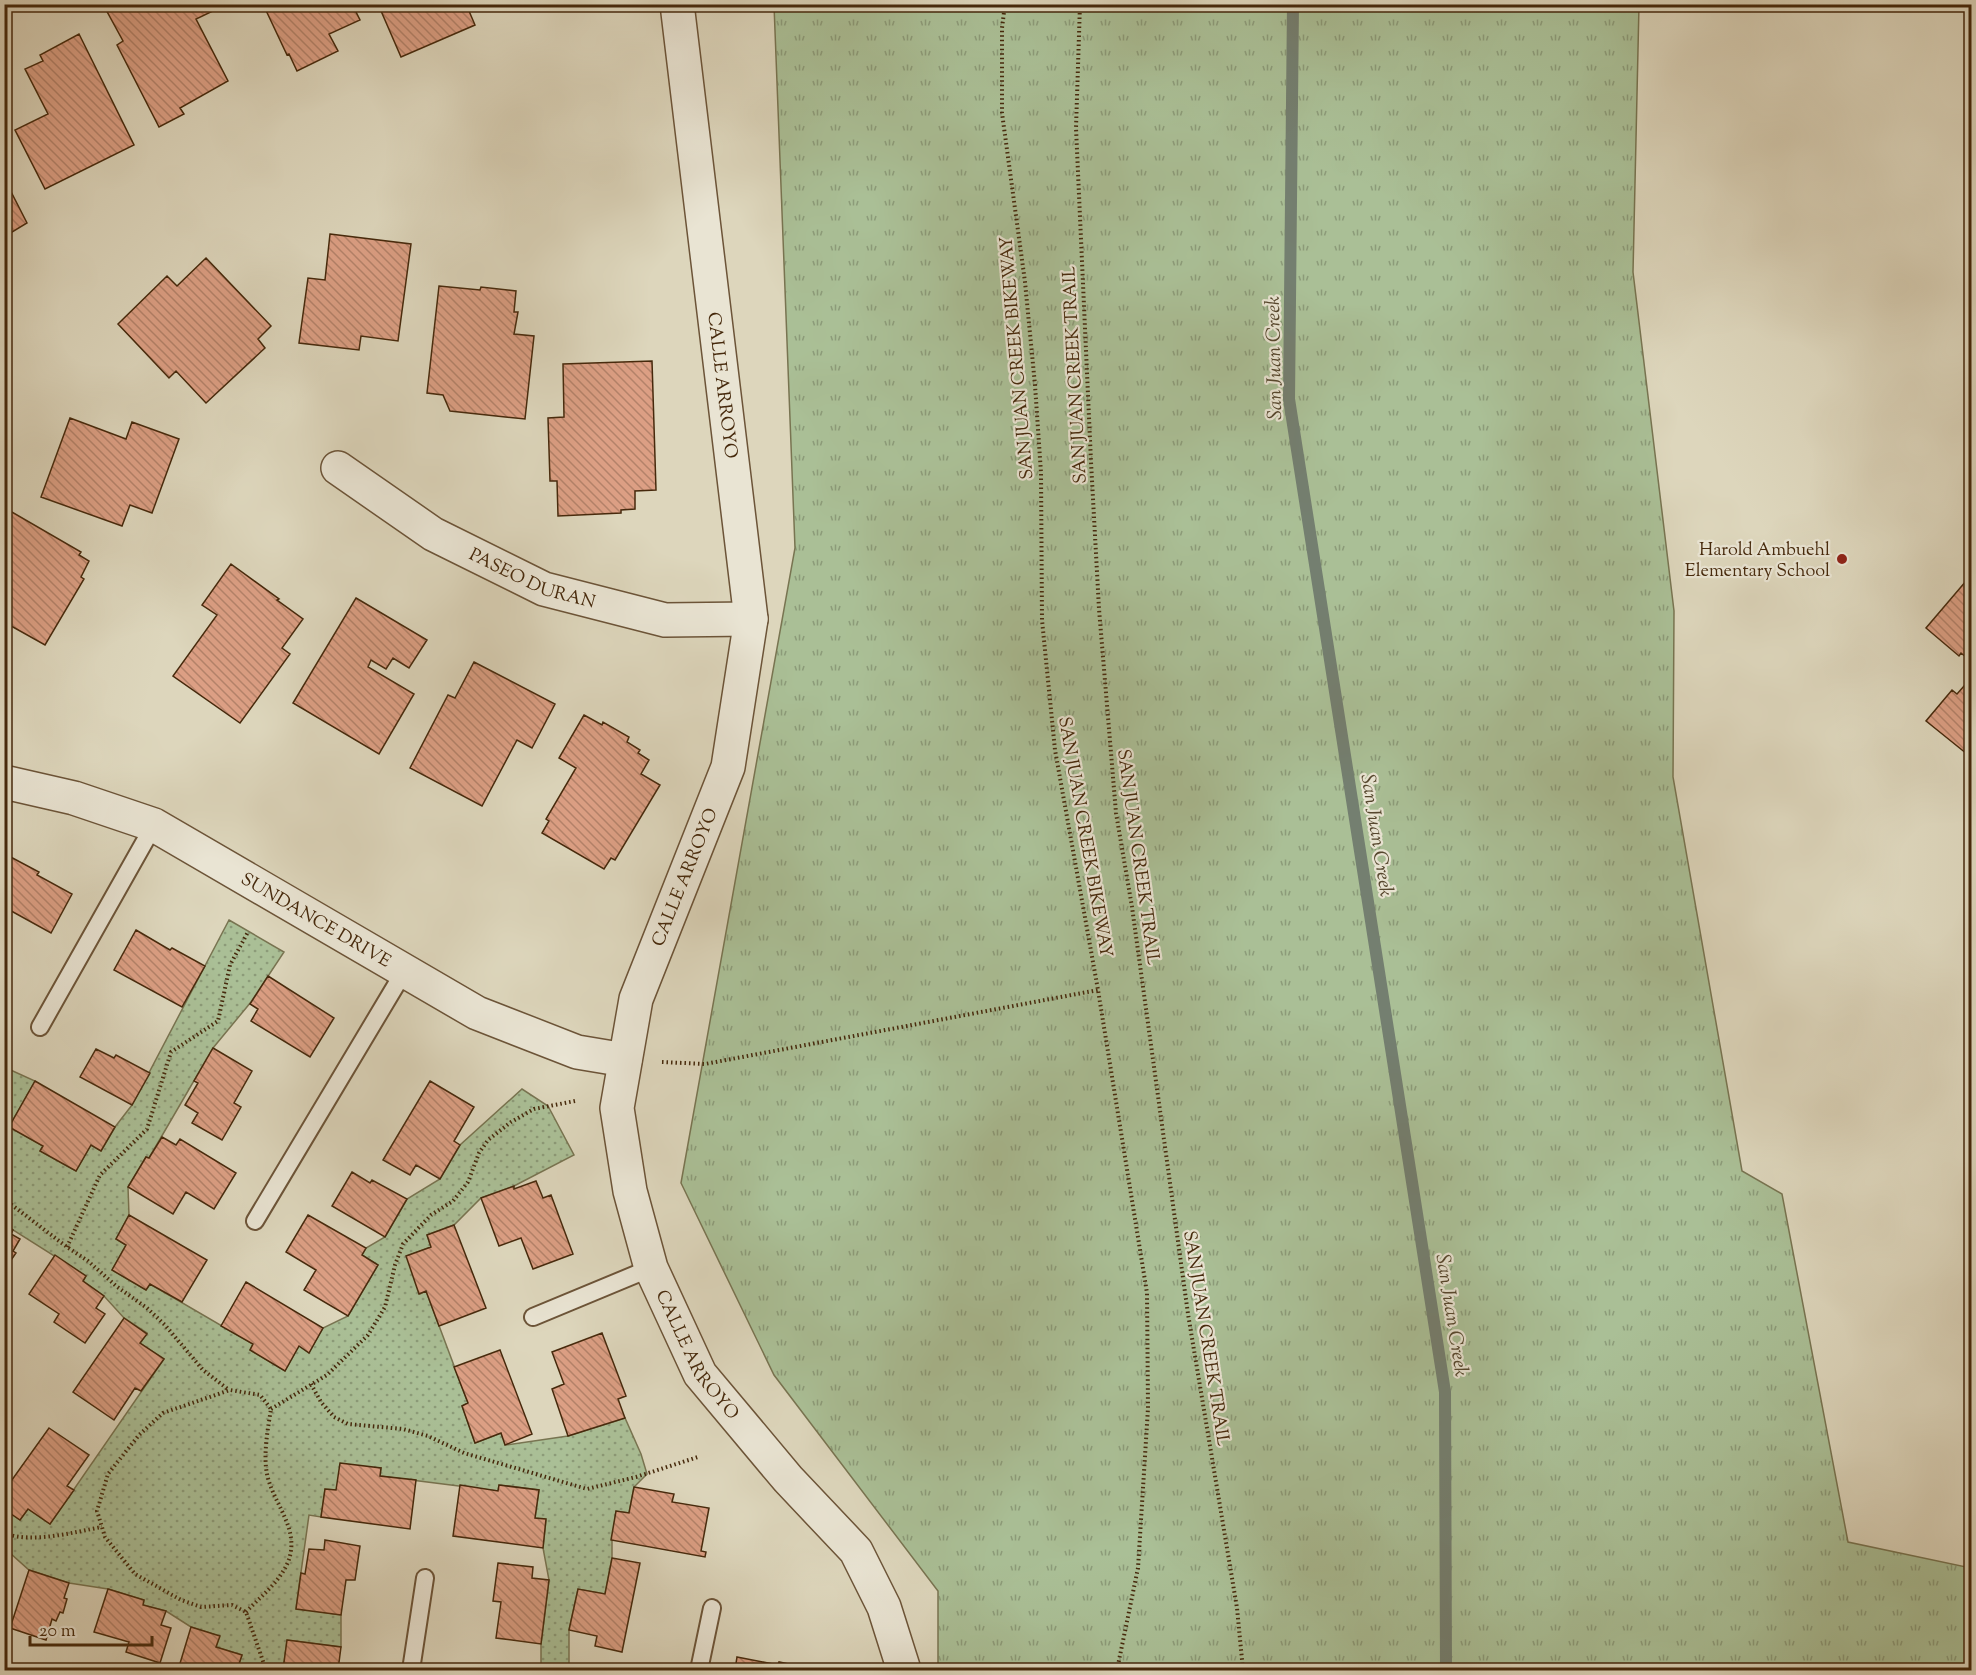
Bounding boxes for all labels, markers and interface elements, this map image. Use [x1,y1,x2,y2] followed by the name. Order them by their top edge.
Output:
[994,235,1042,481] street label: SAN JUAN CREEK BIKEWAY
[1057,265,1095,484] street label: SAN JUAN CREEK TRAIL
[1260,296,1291,420] water label: San Juan Creek
[699,311,743,460] street label: CALLE ARROYO
[1685,538,1830,585] place label: Harold Ambuehl Elementary School
[464,543,598,617] street label: PASEO DURAN
[1835,552,1849,566] marker: Harold Ambuehl Elementary School
[1050,715,1118,960] street label: SAN JUAN CREEK BIKEWAY
[1109,748,1165,967] street label: SAN JUAN CREEK TRAIL
[1352,772,1400,899] water label: San Juan Creek
[646,805,725,951] street label: CALLE ARROYO
[235,867,395,975] street label: SUNDANCE DRIVE
[1175,1229,1235,1448] street label: SAN JUAN CREEK TRAIL
[1427,1252,1475,1379] water label: San Juan Creek
[648,1286,744,1426] street label: CALLE ARROYO
[30,1609,152,1647] scale bar
[39,1619,76,1645] text: 20 m

